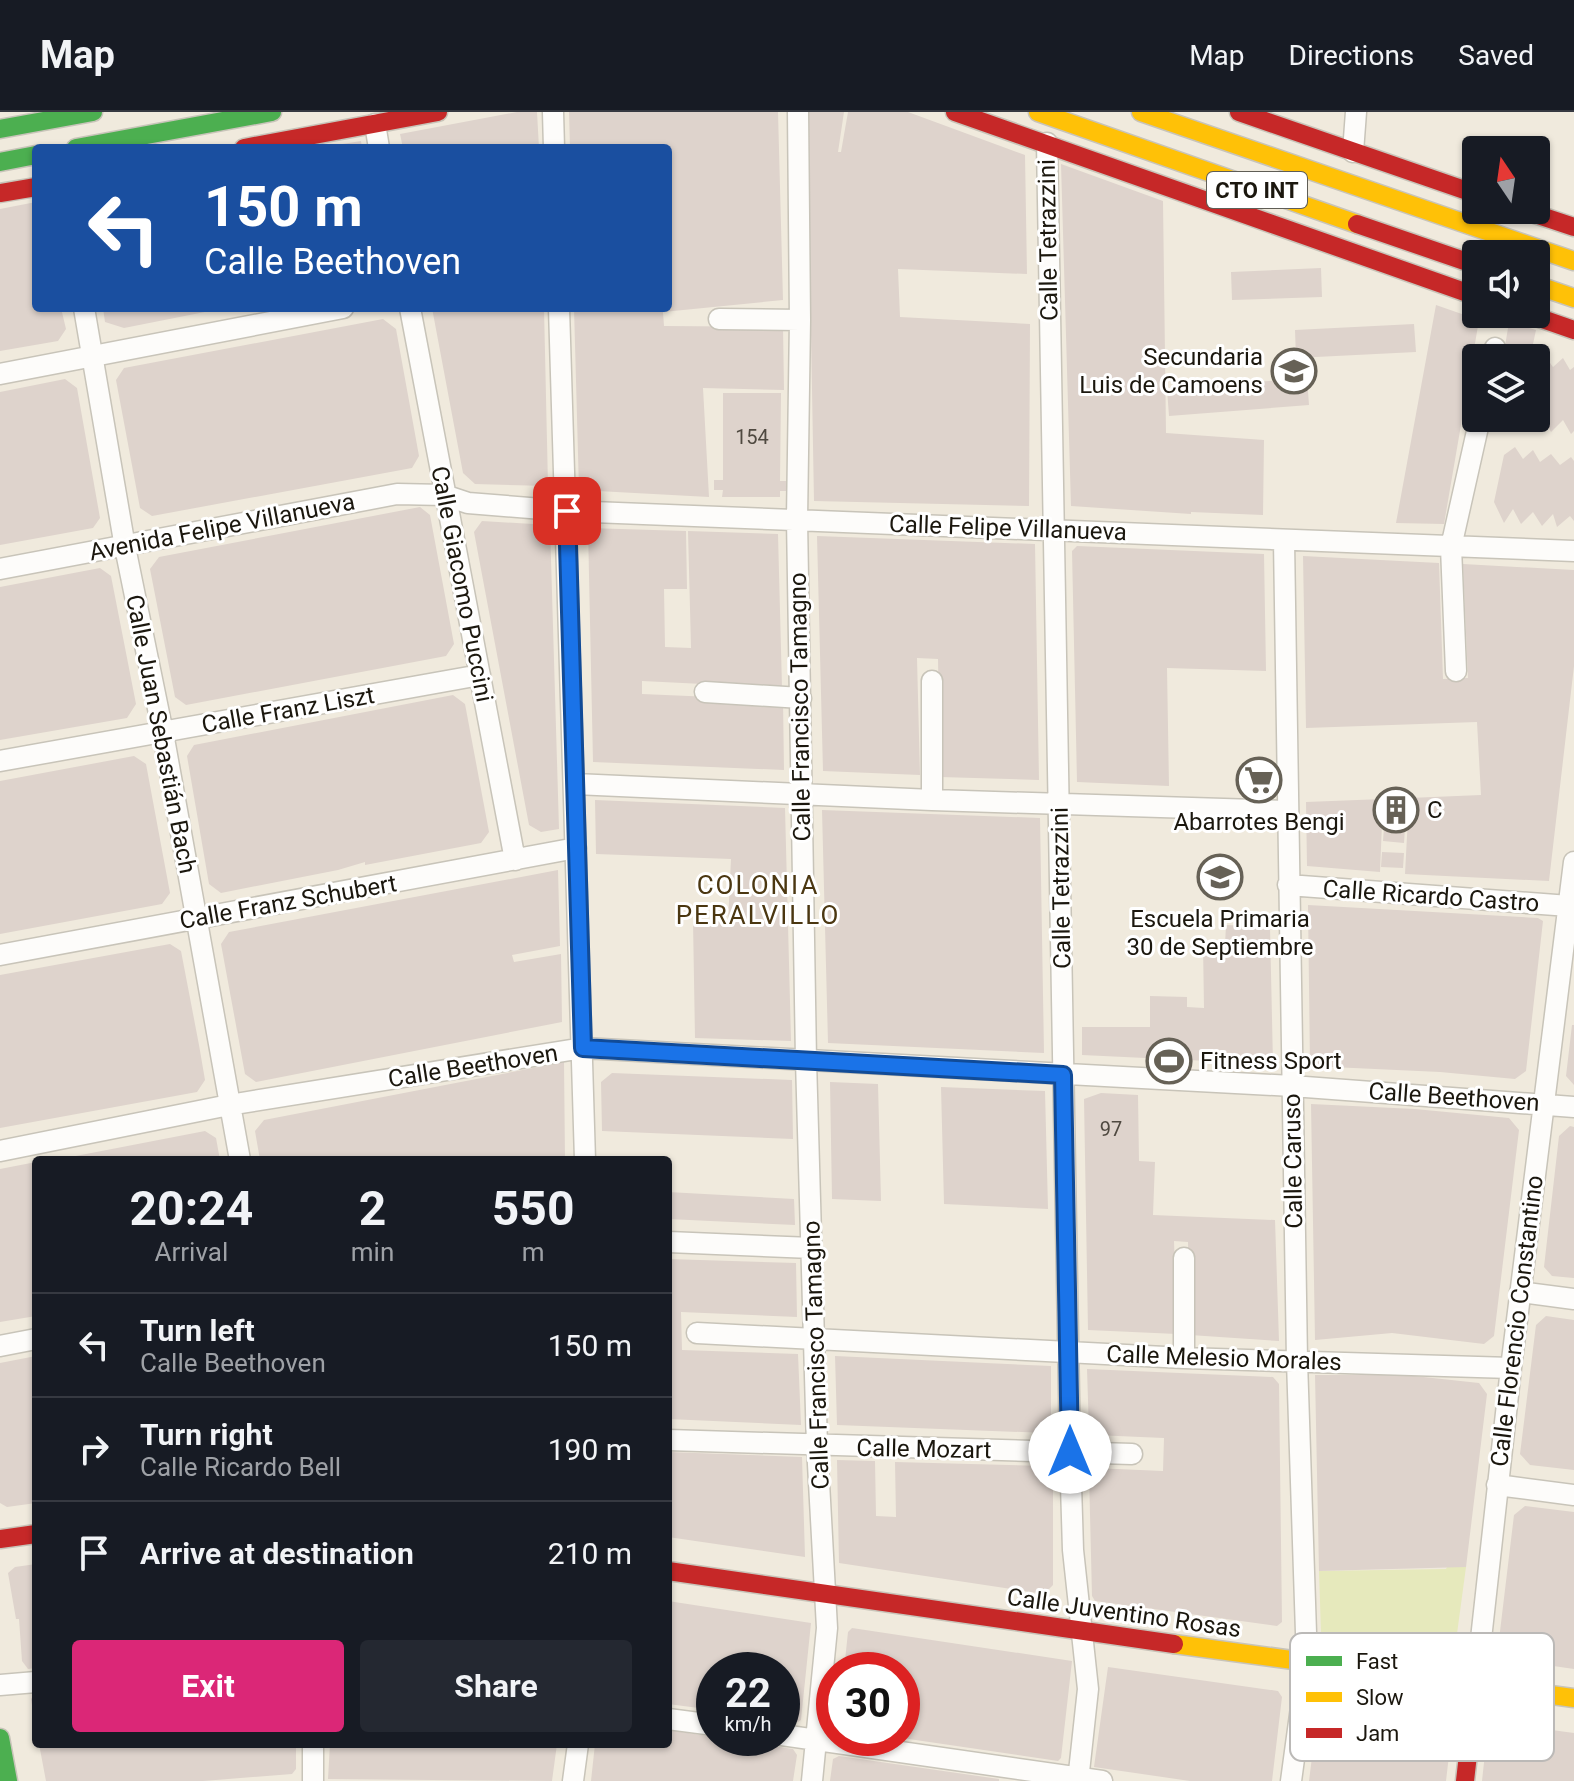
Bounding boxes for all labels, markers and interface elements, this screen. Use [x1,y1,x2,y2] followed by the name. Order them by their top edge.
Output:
[40,33,115,77] text: Map
[1189,39,1245,72] text: Map
[1289,39,1414,72] text: Directions
[1458,39,1534,72] text: Saved
[1462,136,1550,224] north arrow
[1462,136,1550,432] map controls
[1033,159,1063,321] street label: Calle Tetrazzini
[1207,172,1307,208] road number: CTO INT
[204,174,363,240] text: 150 m
[72,176,176,280] icon: left
[1462,240,1550,328] button: sound
[204,241,461,283] text: Calle Beethoven
[1079,343,1263,399] place label: Secundaria Luis de Camoens
[1462,344,1550,432] button: layers
[1270,347,1318,395] school or university icon: Secundaria Luis de Camoens
[735,425,769,449] house number: 154
[425,464,499,704] street label: Calle Giacomo Puccini
[533,477,601,545] pin
[87,488,357,566] street label: Avenida Felipe Villanueva
[545,489,589,533] icon: arrive
[889,510,1127,546] street label: Calle Felipe Villanueva
[784,572,816,842] street label: Calle Francisco Tamagno
[120,592,202,876] street label: Calle Juan Sebastián Bach
[200,681,377,739] street label: Calle Franz Liszt
[1235,756,1283,804] supermarket icon: Abarrotes Bengi
[1372,786,1420,834] building icon: C
[1427,796,1443,824] place label: C
[1046,807,1076,969] street label: Calle Tetrazzini
[1173,808,1345,836] place label: Abarrotes Bengi
[1196,853,1244,901] school or university icon: Escuela Primaria 30 de Septiembre
[177,869,399,935] street label: Calle Franz Schubert
[676,870,840,930] district label: COLONIA PERALVILLO
[1322,874,1540,918] street label: Calle Ricardo Castro
[1126,905,1314,961] place label: Escuela Primaria 30 de Septiembre
[1145,1037,1193,1085] sports icon: Fitness Sport
[386,1039,560,1093] street label: Calle Beethoven
[1200,1047,1342,1075] place label: Fitness Sport
[1367,1077,1541,1117] street label: Calle Beethoven
[1278,1093,1308,1229] street label: Calle Caruso
[1100,1117,1122,1141] house number: 97
[1485,1174,1549,1468] street label: Calle Florencio Constantino
[130,1180,253,1237] text: 20:24
[359,1180,386,1237] text: 2
[492,1180,574,1237] text: 550
[797,1220,835,1490] street label: Calle Francisco Tamagno
[155,1237,228,1267] text: Arrival
[351,1237,394,1267] text: min
[522,1237,545,1267] text: m
[140,1313,255,1348] text: Turn left
[72,1323,116,1367] icon: left
[548,1328,632,1363] text: 150 m
[1106,1340,1342,1376] street label: Calle Melesio Morales
[140,1348,326,1378] text: Calle Beethoven
[1028,1410,1112,1494] position arrow
[140,1417,273,1452] text: Turn right
[72,1427,116,1471] icon: right
[548,1432,632,1467] text: 190 m
[856,1434,992,1464] street label: Calle Mozart
[140,1452,341,1482] text: Calle Ricardo Bell
[72,1531,116,1575] icon: arrive
[140,1536,414,1571] text: Arrive at destination
[548,1536,632,1571] text: 210 m
[1005,1583,1243,1643] street label: Calle Juventino Rosas
[1290,1633,1554,1761] legend
[72,1640,344,1732] button: Exit
[360,1640,632,1732] button: Share
[1356,1649,1398,1674] text: Fast
[816,1652,920,1756] speed limit sign: 30
[725,1670,771,1717] text: 22
[1356,1685,1404,1710] text: Slow
[725,1712,771,1736] text: km/h
[1356,1721,1399,1746] text: Jam

